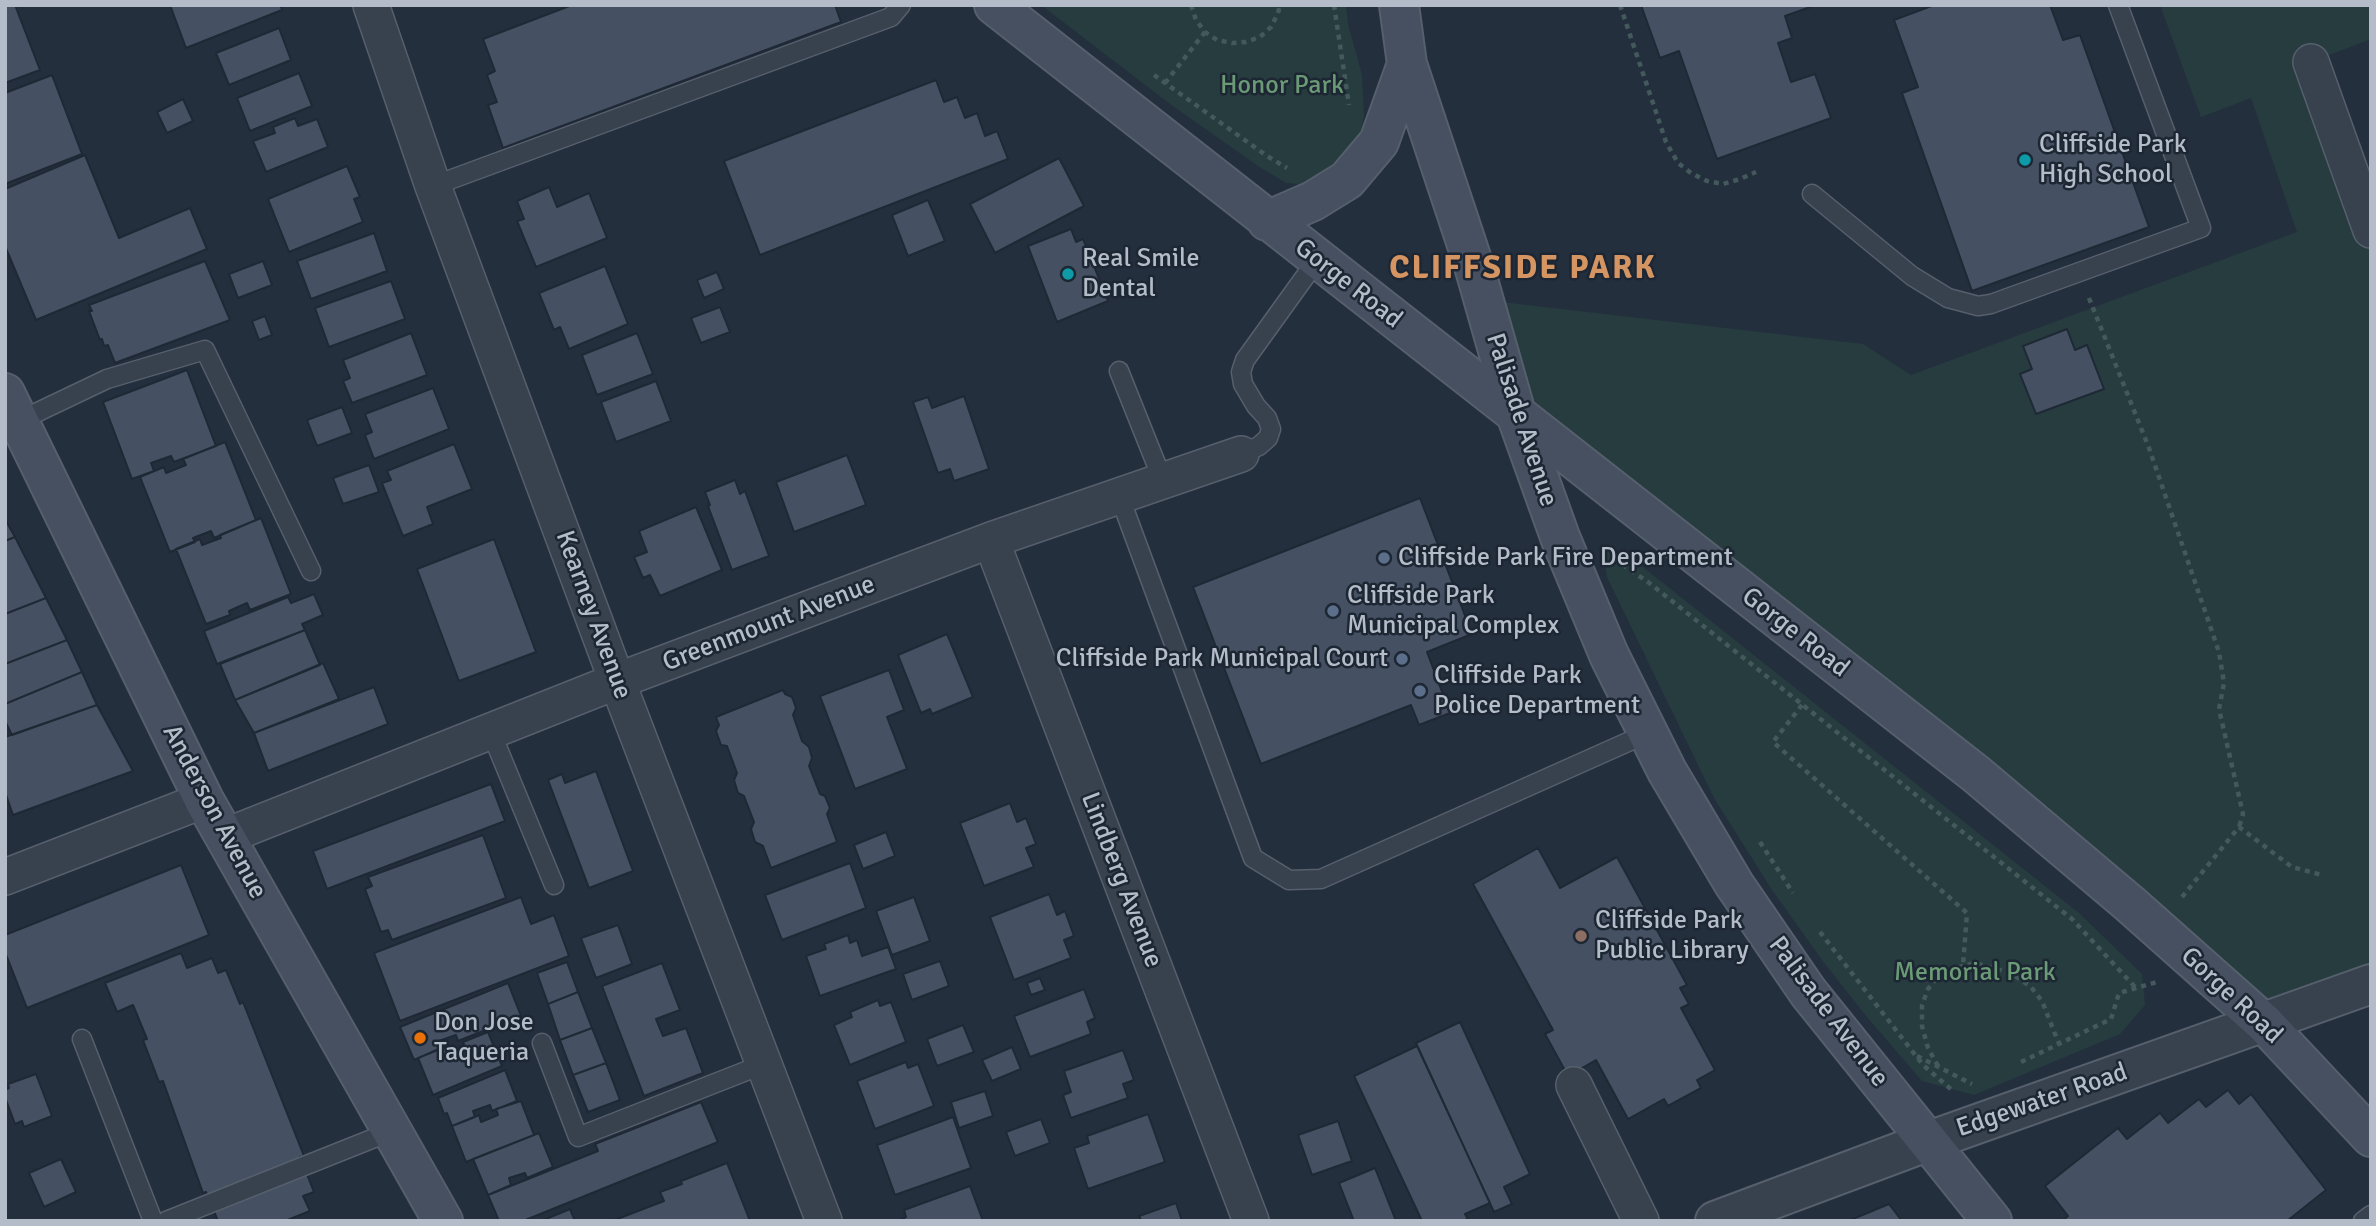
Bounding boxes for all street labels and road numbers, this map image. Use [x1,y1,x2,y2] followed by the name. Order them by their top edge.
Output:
[1288,232,1408,336] street label: Gorge Road
[1478,329,1564,511] street label: Palisade Avenue
[548,527,638,703] street label: Kearney Avenue
[658,569,880,679] street label: Greenmount Avenue
[1735,581,1855,685] street label: Gorge Road
[155,720,273,904] street label: Anderson Avenue
[1073,788,1169,972] street label: Lindberg Avenue
[1761,931,1895,1093] street label: Palisade Avenue
[2174,941,2288,1051] street label: Gorge Road
[1952,1057,2132,1145] street label: Edgewater Road

